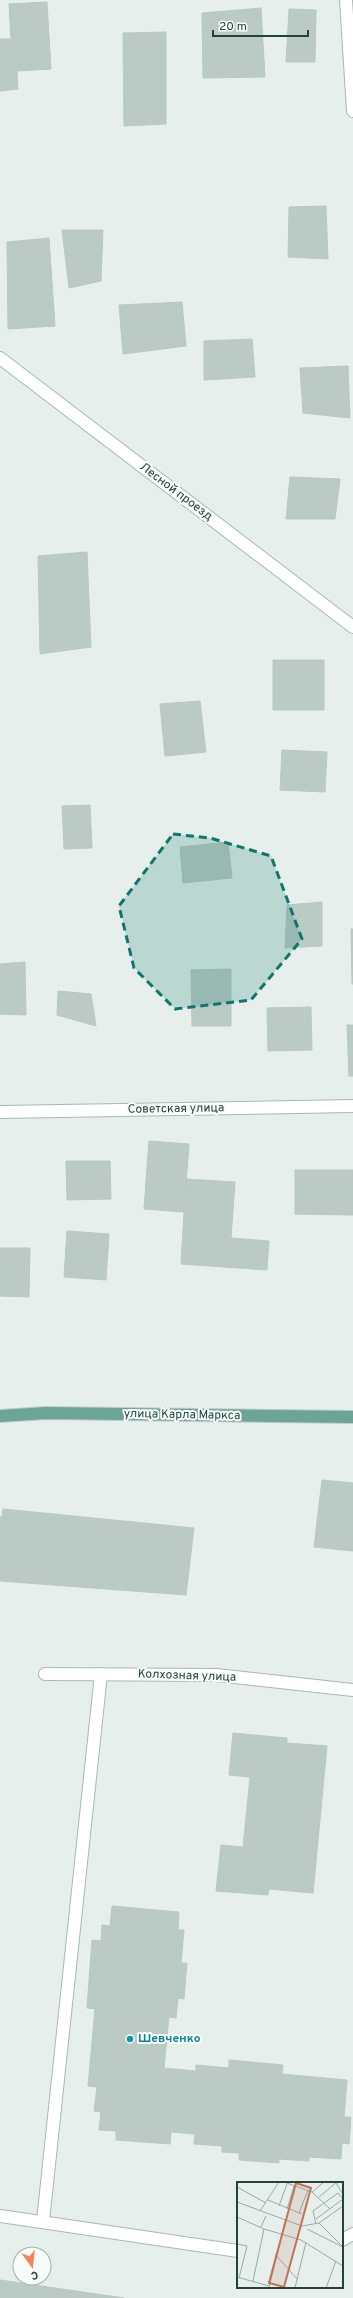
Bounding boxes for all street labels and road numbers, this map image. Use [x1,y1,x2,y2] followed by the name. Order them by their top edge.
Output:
[136,459,216,525] street label: Лесной проезд
[128,1100,224,1118] street label: Советская улица
[124,1406,240,1424] street label: улица Карла Маркса
[137,1666,237,1686] street label: Колхозная улица

